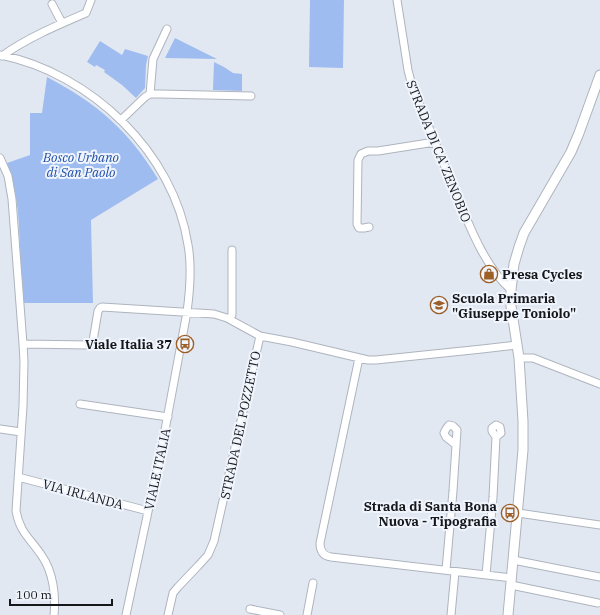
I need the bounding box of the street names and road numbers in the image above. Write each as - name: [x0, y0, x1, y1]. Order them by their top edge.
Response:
- street label: STRADA DI CA' ZENOBIO: [402, 78, 475, 225]
- street label: STRADA DEL POZZETTO: [216, 349, 265, 501]
- street label: VIALE ITALIA: [141, 426, 174, 512]
- street label: VIA IRLANDA: [41, 476, 125, 513]

